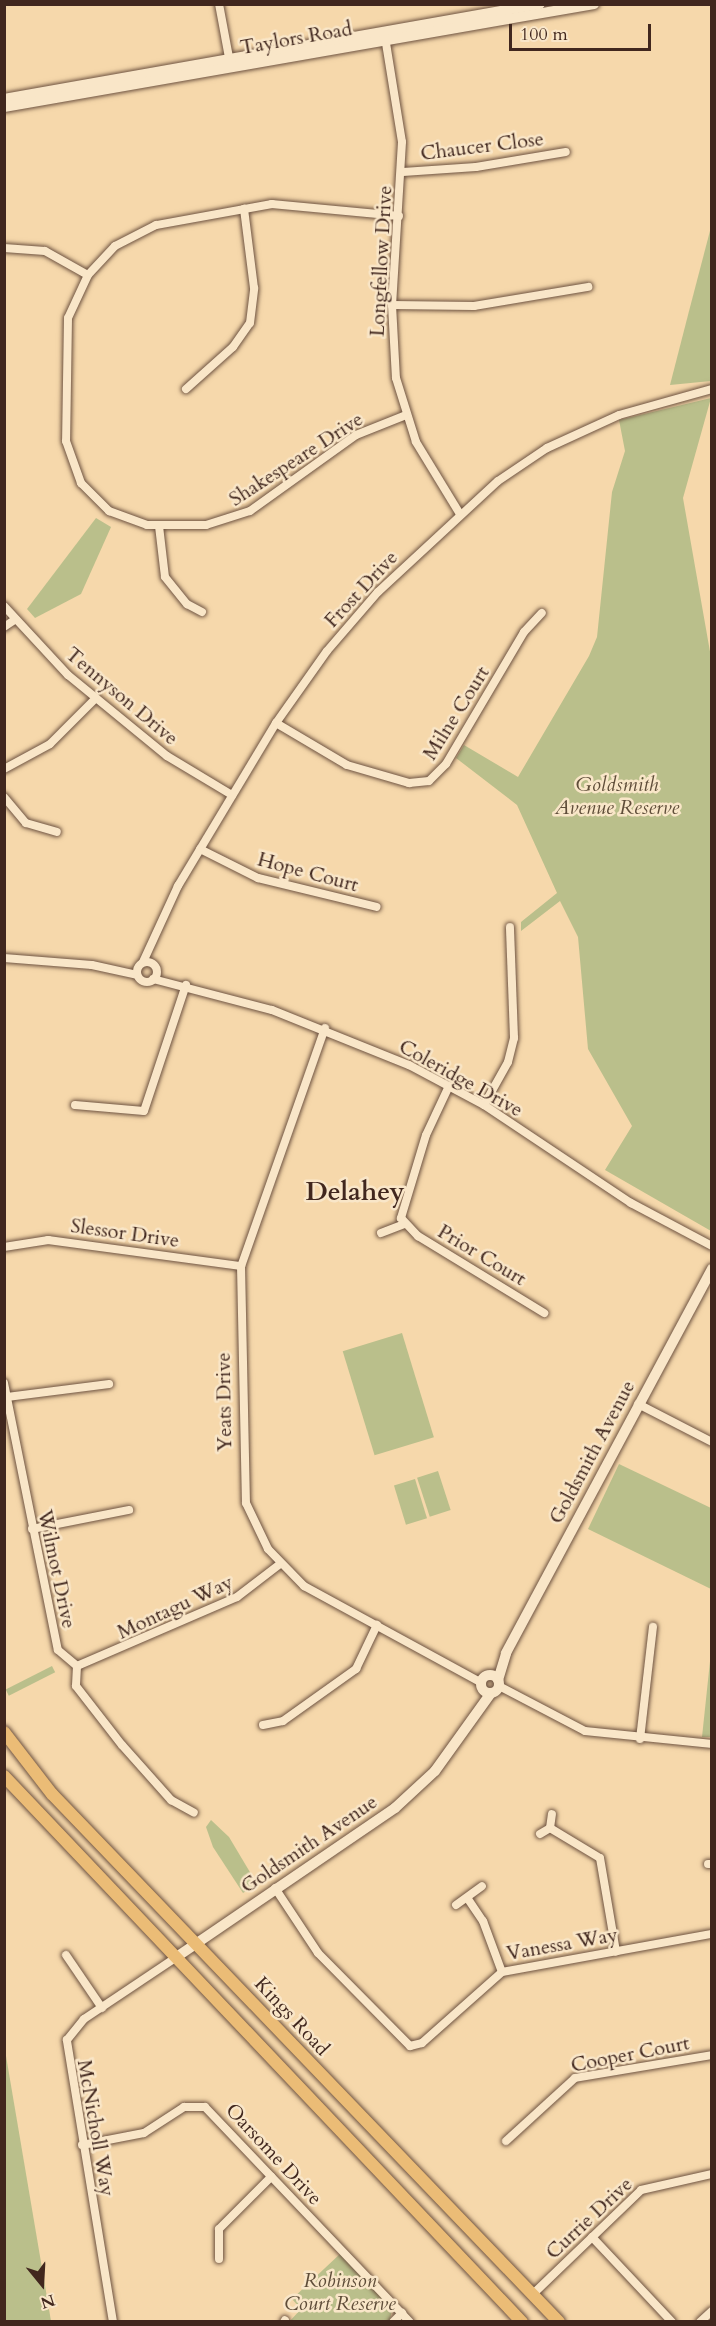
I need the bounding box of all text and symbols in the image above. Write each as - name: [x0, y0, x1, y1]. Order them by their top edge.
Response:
- scale bar: [512, 12, 654, 50]
- street label: Taylors Road: [238, 16, 354, 60]
- text: 100 m: [520, 22, 568, 47]
- street label: Chaucer Close: [419, 127, 545, 165]
- street label: Longfellow Drive: [365, 185, 397, 337]
- street label: Shakespeare Drive: [225, 407, 367, 511]
- street label: Frost Drive: [319, 546, 403, 632]
- street label: Tennyson Drive: [61, 642, 183, 750]
- street label: Milne Court: [418, 662, 494, 764]
- park label: Goldsmith Avenue Reserve: [555, 772, 679, 819]
- street label: Hope Court: [255, 847, 361, 897]
- street label: Coleridge Drive: [395, 1034, 527, 1122]
- district label: Delahey: [305, 1176, 405, 1208]
- street label: Slessor Drive: [69, 1214, 181, 1252]
- street label: Prior Court: [433, 1219, 531, 1291]
- street label: Yeats Drive: [211, 1352, 237, 1452]
- street label: Goldsmith Avenue: [544, 1376, 640, 1528]
- street label: Wilmot Drive: [33, 1508, 81, 1630]
- street label: Montagu Way: [113, 1570, 237, 1644]
- street label: Goldsmith Avenue: [236, 1790, 382, 1898]
- street label: Vanessa Way: [505, 1922, 619, 1966]
- street label: Kings Road: [249, 1972, 335, 2060]
- street label: Cooper Court: [569, 2031, 691, 2077]
- street label: McNicholl Way: [72, 2058, 120, 2198]
- street label: Oarsome Drive: [221, 2098, 327, 2210]
- street label: Currie Drive: [541, 2172, 637, 2264]
- north arrow: [12, 2254, 72, 2314]
- park label: Robinson Court Reserve: [284, 2269, 396, 2316]
- text: N: [38, 2289, 58, 2314]

